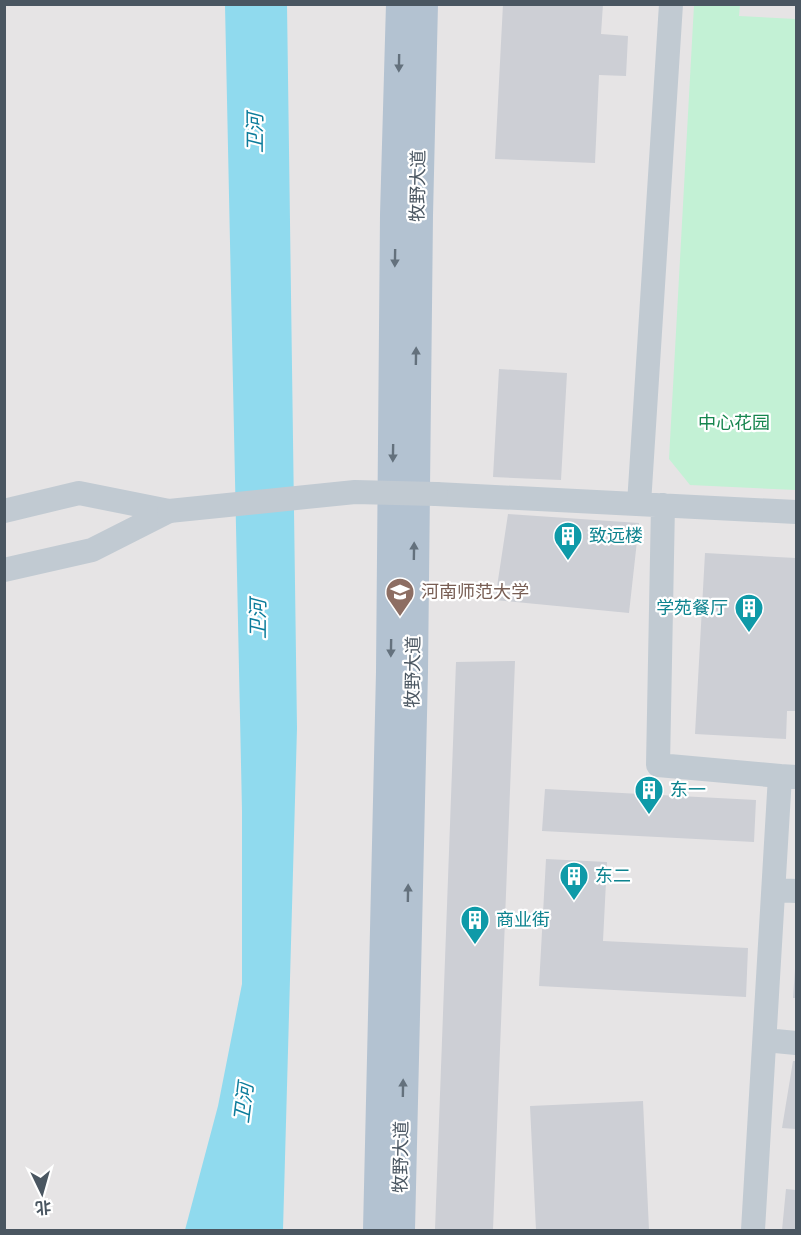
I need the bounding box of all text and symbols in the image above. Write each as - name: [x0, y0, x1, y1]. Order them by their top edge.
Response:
- one-way arrow: [394, 53, 404, 72]
- water label: 卫河: [241, 109, 270, 153]
- street label: 牧野大道: [404, 150, 432, 222]
- one-way arrow: [390, 248, 400, 267]
- one-way arrow: [411, 347, 421, 366]
- park label: 中心花园: [698, 410, 770, 436]
- one-way arrow: [388, 443, 398, 462]
- building icon: 致远楼: [552, 520, 584, 562]
- place label: 致远楼: [589, 523, 643, 549]
- one-way arrow: [409, 542, 419, 561]
- school or university icon: 河南师范大学: [384, 576, 416, 618]
- place label: 河南师范大学: [421, 579, 529, 605]
- building icon: 学苑餐厅: [733, 592, 765, 634]
- water label: 卫河: [244, 595, 273, 639]
- place label: 学苑餐厅: [656, 595, 728, 621]
- street label: 牧野大道: [399, 636, 427, 708]
- one-way arrow: [386, 638, 396, 657]
- building icon: 东一: [633, 774, 665, 816]
- place label: 东一: [670, 777, 706, 803]
- building icon: 东二: [558, 860, 590, 902]
- place label: 东二: [595, 863, 631, 889]
- one-way arrow: [403, 884, 412, 903]
- building icon: 商业街: [459, 904, 491, 946]
- place label: 商业街: [496, 907, 550, 933]
- water label: 卫河: [227, 1077, 261, 1125]
- one-way arrow: [398, 1079, 408, 1098]
- street label: 牧野大道: [387, 1121, 415, 1193]
- north arrow: [12, 1163, 72, 1223]
- text: 北: [34, 1195, 52, 1220]

